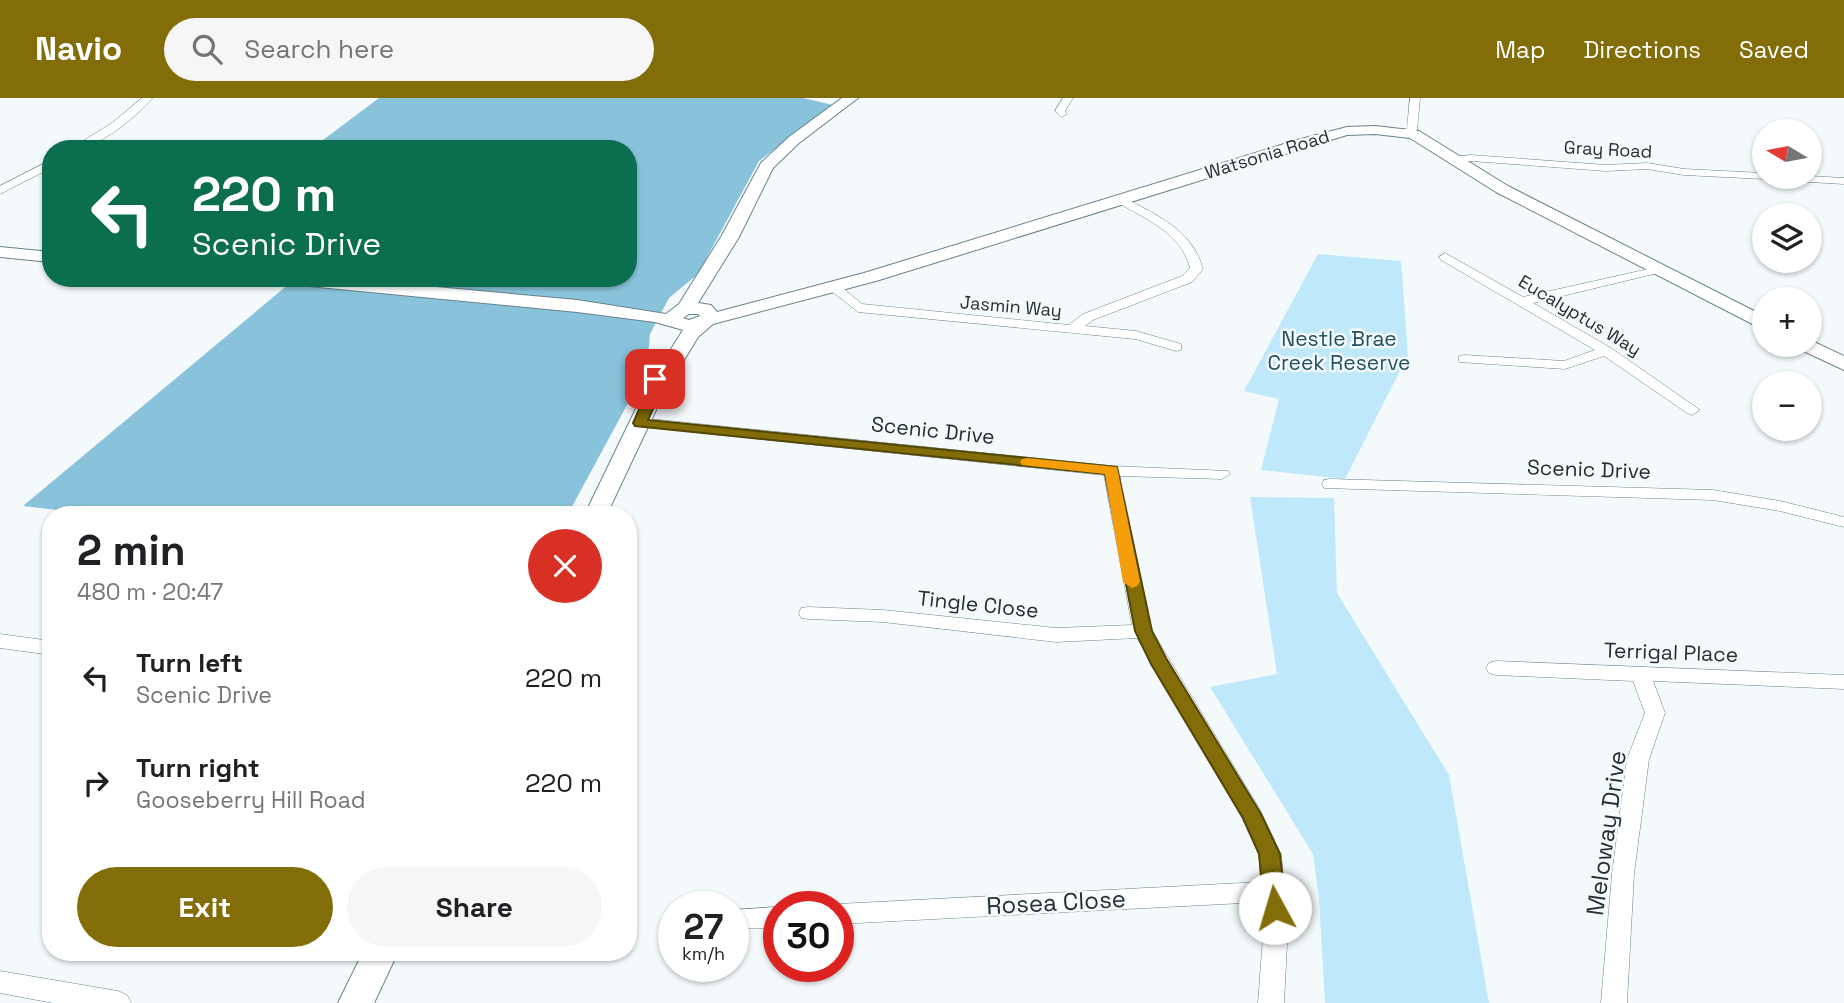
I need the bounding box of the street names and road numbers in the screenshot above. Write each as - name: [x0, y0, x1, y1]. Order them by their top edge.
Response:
- street label: Watsonia Road: [1202, 124, 1332, 184]
- street label: Gray Road: [1563, 135, 1653, 163]
- street label: Eucalyptus Way: [1515, 269, 1645, 361]
- street label: Jasmin Way: [959, 290, 1063, 322]
- street label: Scenic Drive: [870, 410, 996, 450]
- street label: Scenic Drive: [1526, 453, 1652, 485]
- street label: Tingle Close: [916, 584, 1040, 624]
- street label: Terrigal Place: [1603, 636, 1739, 668]
- street label: Meloway Drive: [1579, 748, 1633, 918]
- street label: Rosea Close: [985, 883, 1127, 921]

